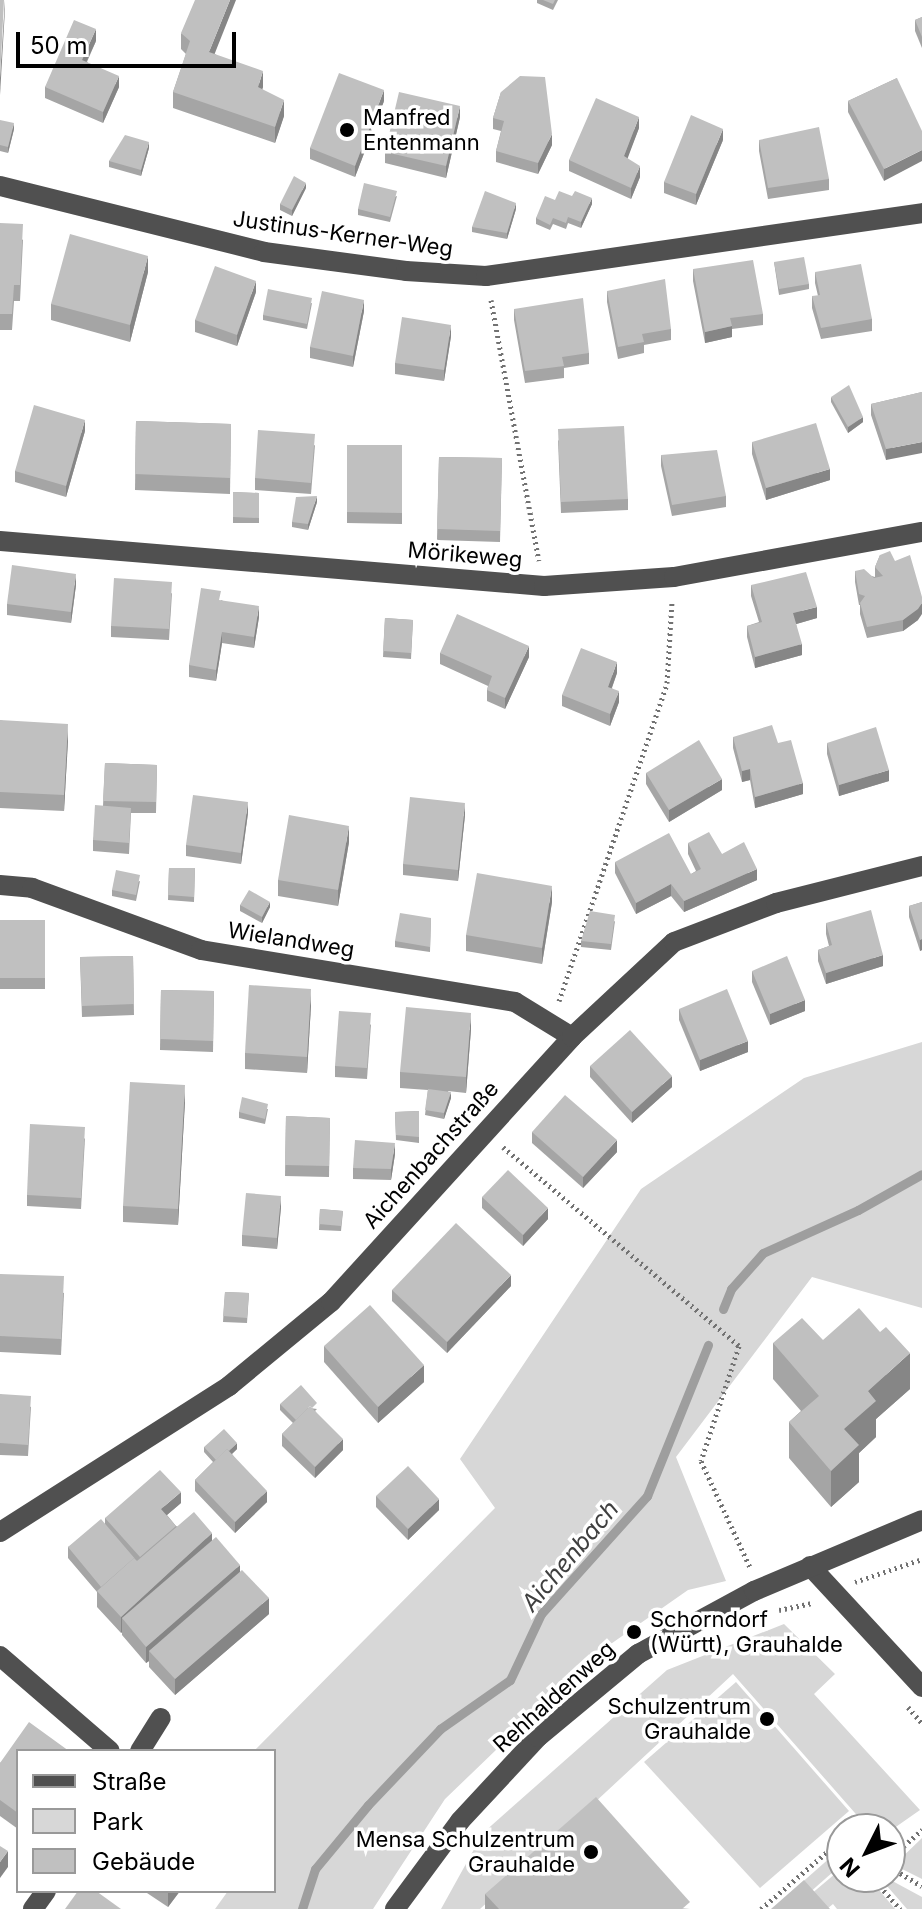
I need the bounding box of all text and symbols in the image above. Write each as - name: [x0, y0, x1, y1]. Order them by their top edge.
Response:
- scale bar: [20, 16, 240, 66]
- text: 50 m: [30, 31, 88, 60]
- place label: Manfred Entenmann: [363, 104, 480, 156]
- marker: Manfred Entenmann: [338, 121, 356, 139]
- street label: Justinus-Kerner-Weg: [231, 205, 455, 263]
- street label: Mörikeweg: [407, 537, 523, 573]
- street label: Wielandweg: [226, 917, 356, 963]
- street label: Aichenbachstraße: [358, 1076, 504, 1234]
- water label: Aichenbach: [515, 1495, 625, 1617]
- place label: Schorndorf (Württ), Grauhalde: [650, 1606, 843, 1658]
- marker: Schorndorf (Württ), Grauhalde: [625, 1623, 643, 1641]
- street label: Rehhaldenweg: [488, 1636, 620, 1758]
- place label: Schulzentrum Grauhalde: [608, 1693, 751, 1744]
- marker: Schulzentrum Grauhalde: [758, 1710, 776, 1728]
- legend: [16, 1749, 276, 1893]
- text: Straße: [92, 1767, 167, 1796]
- text: Park: [92, 1807, 143, 1836]
- north arrow: [826, 1813, 906, 1893]
- place label: Mensa Schulzentrum Grauhalde: [356, 1826, 575, 1878]
- marker: Mensa Schulzentrum Grauhalde: [582, 1843, 600, 1861]
- text: Gebäude: [92, 1847, 195, 1876]
- text: N: [834, 1853, 865, 1883]

